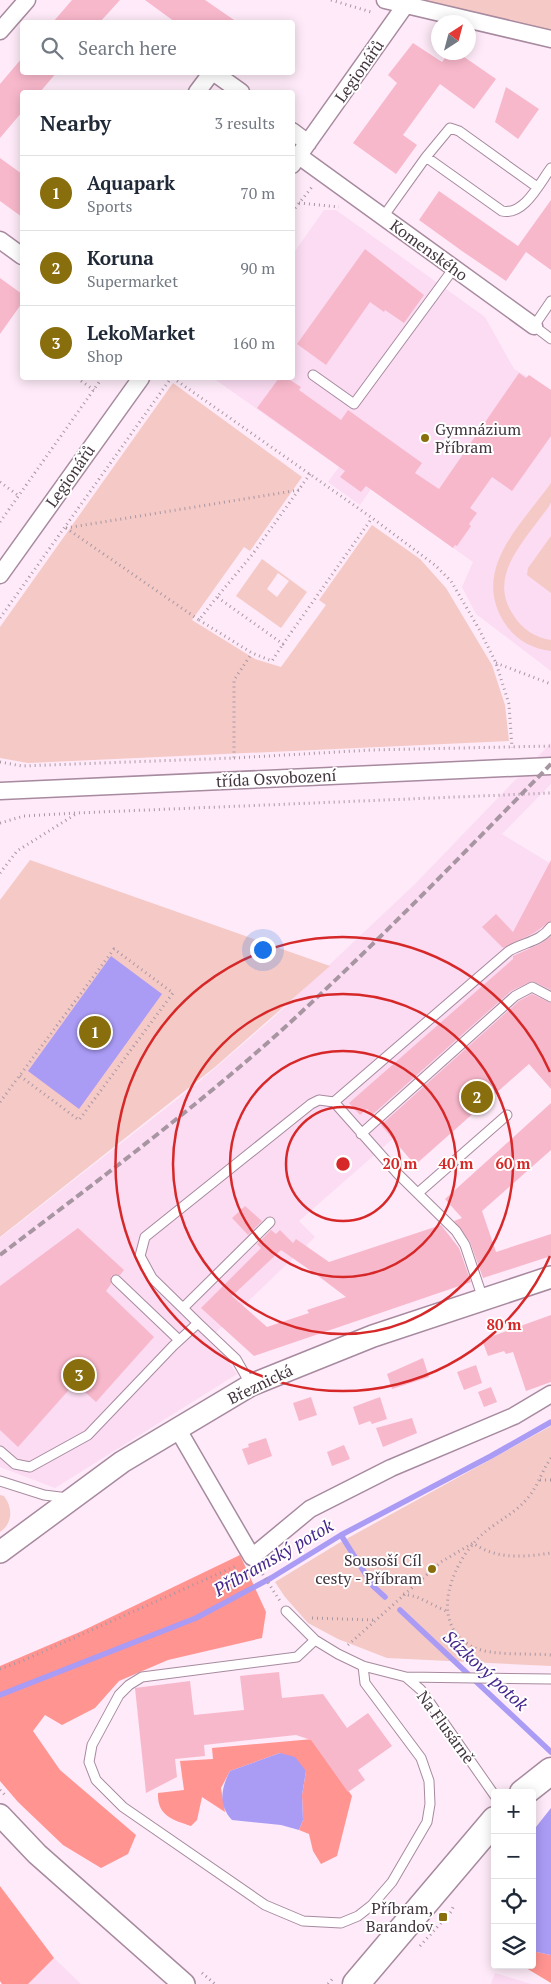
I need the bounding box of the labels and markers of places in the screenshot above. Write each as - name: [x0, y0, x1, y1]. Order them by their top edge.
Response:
- place label: Gymnázium Příbram: [435, 418, 521, 458]
- marker: Gymnázium Příbram: [419, 432, 431, 444]
- pin: 1: [79, 1013, 111, 1051]
- pin: 2: [461, 1078, 493, 1116]
- centre of rings: [334, 1155, 352, 1173]
- pin: 3: [63, 1356, 95, 1394]
- place label: Sousoší Cíl cesty - Příbram: [315, 1549, 422, 1589]
- marker: Sousoší Cíl cesty - Příbram: [426, 1563, 438, 1575]
- place label: Příbram, Barandov: [366, 1897, 434, 1937]
- marker: Příbram, Barandov: [437, 1911, 449, 1923]

